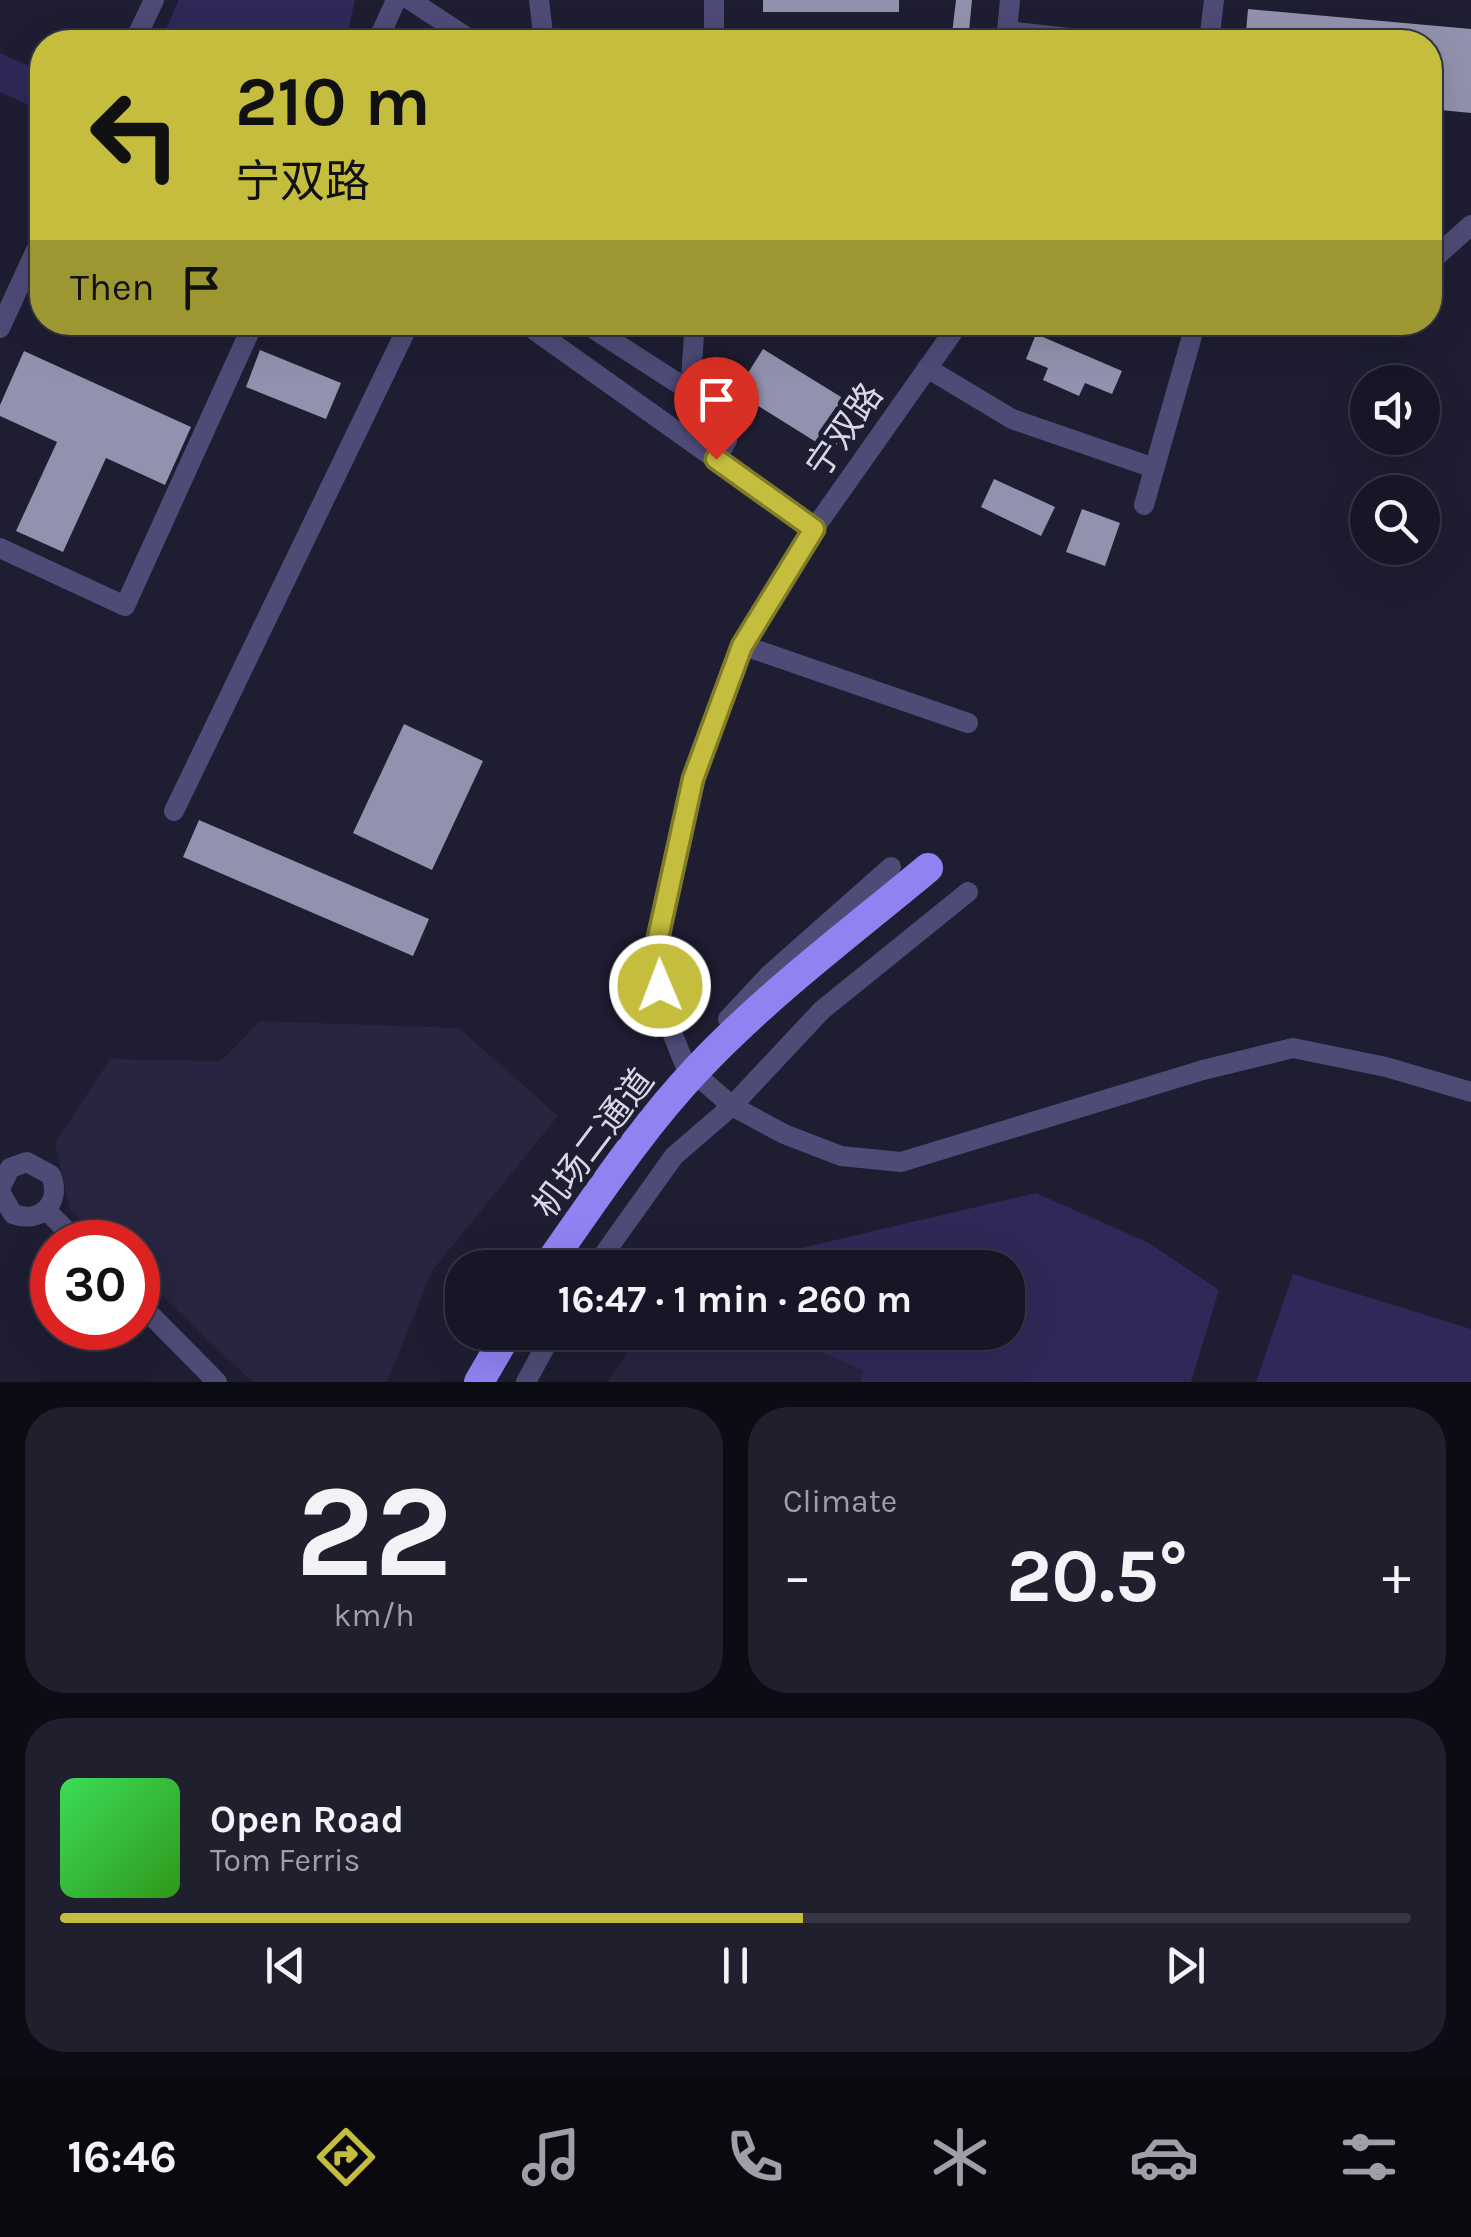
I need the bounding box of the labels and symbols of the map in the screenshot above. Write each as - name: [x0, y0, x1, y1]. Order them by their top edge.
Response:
- pin: [674, 357, 759, 460]
- street label: 宁双路: [797, 376, 891, 485]
- position arrow: [608, 934, 712, 1038]
- street label: 机场二通道: [524, 1061, 662, 1226]
- speed limit sign: 30: [30, 1220, 160, 1350]

